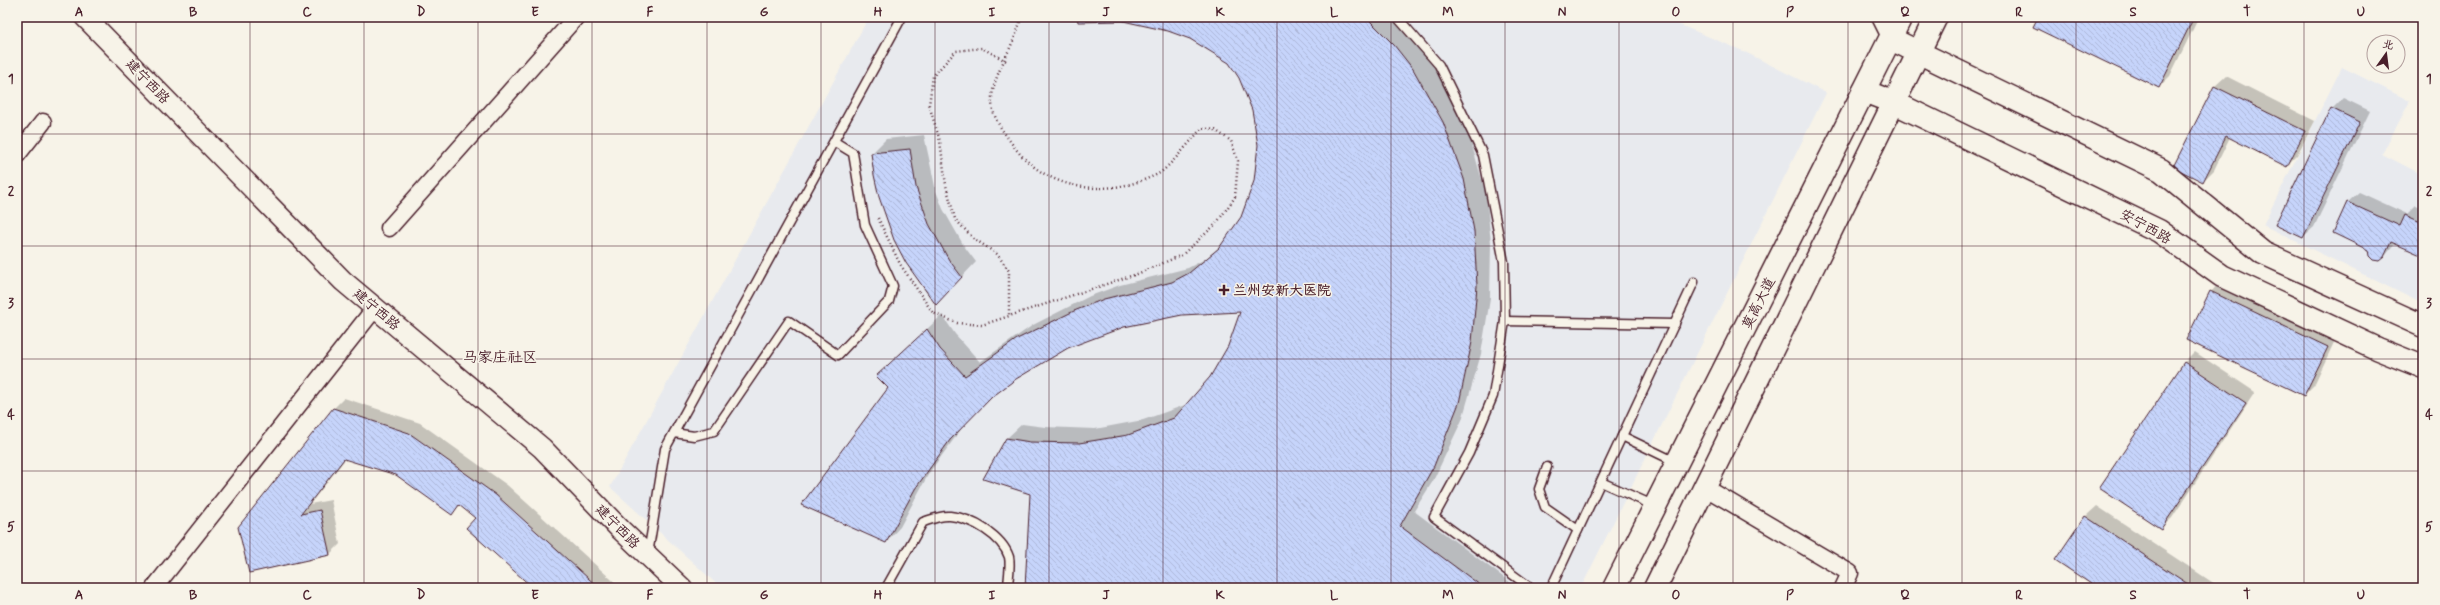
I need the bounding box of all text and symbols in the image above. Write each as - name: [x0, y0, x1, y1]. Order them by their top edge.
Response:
- text: A: [75, 4, 83, 21]
- text: B: [189, 4, 198, 21]
- text: C: [302, 4, 312, 21]
- text: D: [417, 4, 426, 21]
- text: E: [531, 4, 539, 21]
- text: F: [647, 4, 654, 21]
- text: G: [760, 4, 769, 21]
- text: H: [874, 4, 883, 21]
- text: I: [989, 4, 996, 21]
- text: J: [1102, 4, 1110, 21]
- text: K: [1215, 4, 1225, 21]
- text: L: [1330, 4, 1339, 21]
- text: M: [1442, 4, 1454, 21]
- text: N: [1558, 4, 1567, 21]
- text: O: [1672, 4, 1681, 21]
- text: P: [1786, 4, 1794, 21]
- text: Q: [1900, 4, 1910, 21]
- text: R: [2015, 4, 2023, 21]
- text: S: [2129, 4, 2137, 21]
- text: T: [2243, 4, 2251, 21]
- text: U: [2357, 4, 2365, 21]
- north arrow: [2366, 34, 2406, 74]
- text: 北: [2381, 37, 2395, 53]
- street label: 建宁西路: [121, 55, 173, 108]
- text: 1: [8, 71, 14, 88]
- text: 1: [2426, 71, 2432, 88]
- text: 2: [8, 183, 15, 200]
- text: 2: [2426, 183, 2433, 200]
- street label: 安宁西路: [2117, 205, 2174, 248]
- street label: 莫高大道: [1738, 274, 1780, 332]
- place label: 兰州安新大医院: [1233, 282, 1331, 300]
- marker: 兰州安新大医院: [1218, 284, 1230, 296]
- street label: 建宁西路: [349, 285, 404, 335]
- text: 3: [8, 295, 14, 312]
- text: 3: [2426, 295, 2432, 312]
- district label: 马家庄社区: [462, 348, 538, 368]
- text: 4: [7, 407, 15, 424]
- text: 4: [2425, 407, 2433, 424]
- street label: 建宁西路: [591, 501, 643, 553]
- text: 5: [7, 519, 15, 536]
- text: 5: [2425, 519, 2433, 536]
- text: A: [75, 587, 83, 604]
- text: B: [189, 587, 198, 604]
- text: C: [302, 587, 312, 604]
- text: D: [417, 587, 426, 604]
- text: E: [531, 587, 539, 604]
- text: F: [647, 587, 654, 604]
- text: G: [760, 587, 769, 604]
- text: H: [874, 587, 883, 604]
- text: I: [989, 587, 996, 604]
- text: J: [1102, 587, 1110, 604]
- text: K: [1215, 587, 1225, 604]
- text: L: [1330, 587, 1339, 604]
- text: M: [1442, 587, 1454, 604]
- text: N: [1558, 587, 1567, 604]
- text: O: [1672, 587, 1681, 604]
- text: P: [1786, 587, 1794, 604]
- text: Q: [1900, 587, 1910, 604]
- text: R: [2015, 587, 2023, 604]
- text: S: [2129, 587, 2137, 604]
- text: T: [2243, 587, 2251, 604]
- text: U: [2357, 587, 2365, 604]

